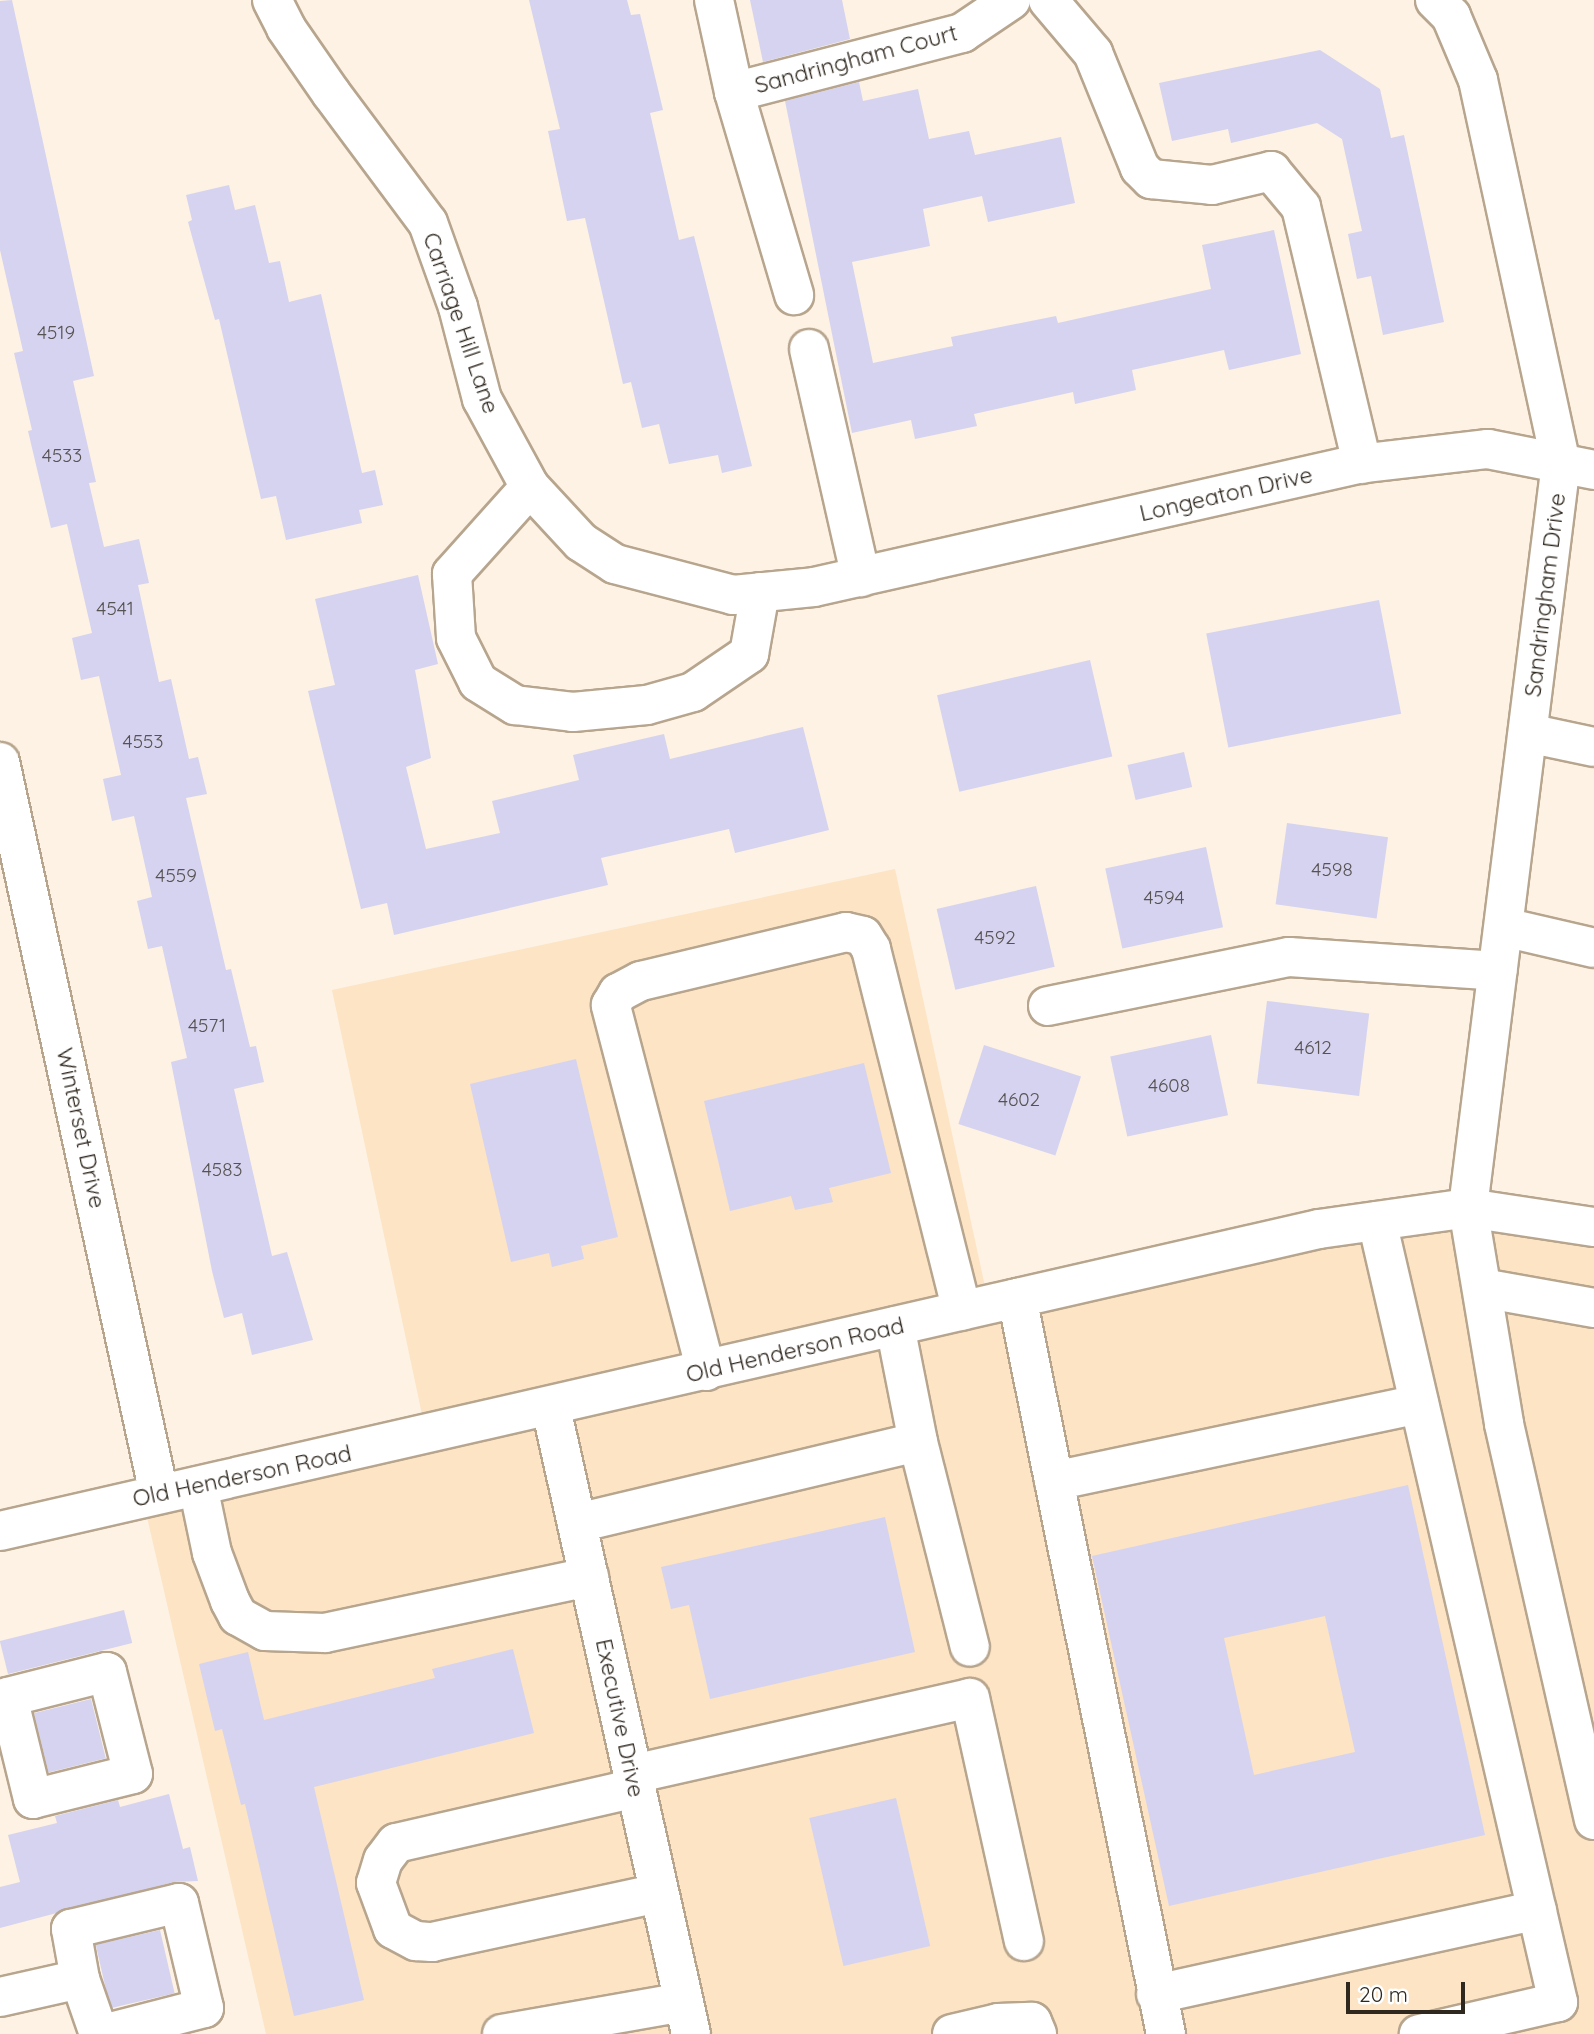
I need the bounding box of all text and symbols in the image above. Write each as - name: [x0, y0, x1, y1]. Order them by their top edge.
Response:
- street label: Sandringham Court: [752, 19, 960, 99]
- street label: Carriage Hill Lane: [417, 229, 505, 417]
- house number: 4519: [37, 322, 75, 344]
- house number: 4533: [42, 445, 82, 467]
- street label: Longeaton Drive: [1137, 461, 1315, 527]
- street label: Sandringham Drive: [1519, 492, 1571, 698]
- house number: 4541: [96, 598, 134, 620]
- house number: 4553: [123, 731, 163, 753]
- house number: 4598: [1311, 859, 1353, 881]
- house number: 4559: [155, 865, 197, 887]
- house number: 4594: [1143, 887, 1185, 909]
- house number: 4592: [974, 927, 1016, 949]
- house number: 4571: [188, 1015, 226, 1037]
- house number: 4612: [1294, 1037, 1332, 1059]
- street label: Winterset Drive: [51, 1045, 111, 1211]
- house number: 4608: [1148, 1075, 1190, 1097]
- house number: 4602: [998, 1089, 1040, 1111]
- house number: 4583: [202, 1159, 242, 1181]
- street label: Old Henderson Road: [683, 1311, 907, 1389]
- street label: Old Henderson Road: [130, 1439, 354, 1513]
- street label: Executive Drive: [590, 1636, 650, 1800]
- scale bar: [1349, 1968, 1468, 2012]
- text: 20 m: [1359, 1981, 1408, 2007]

